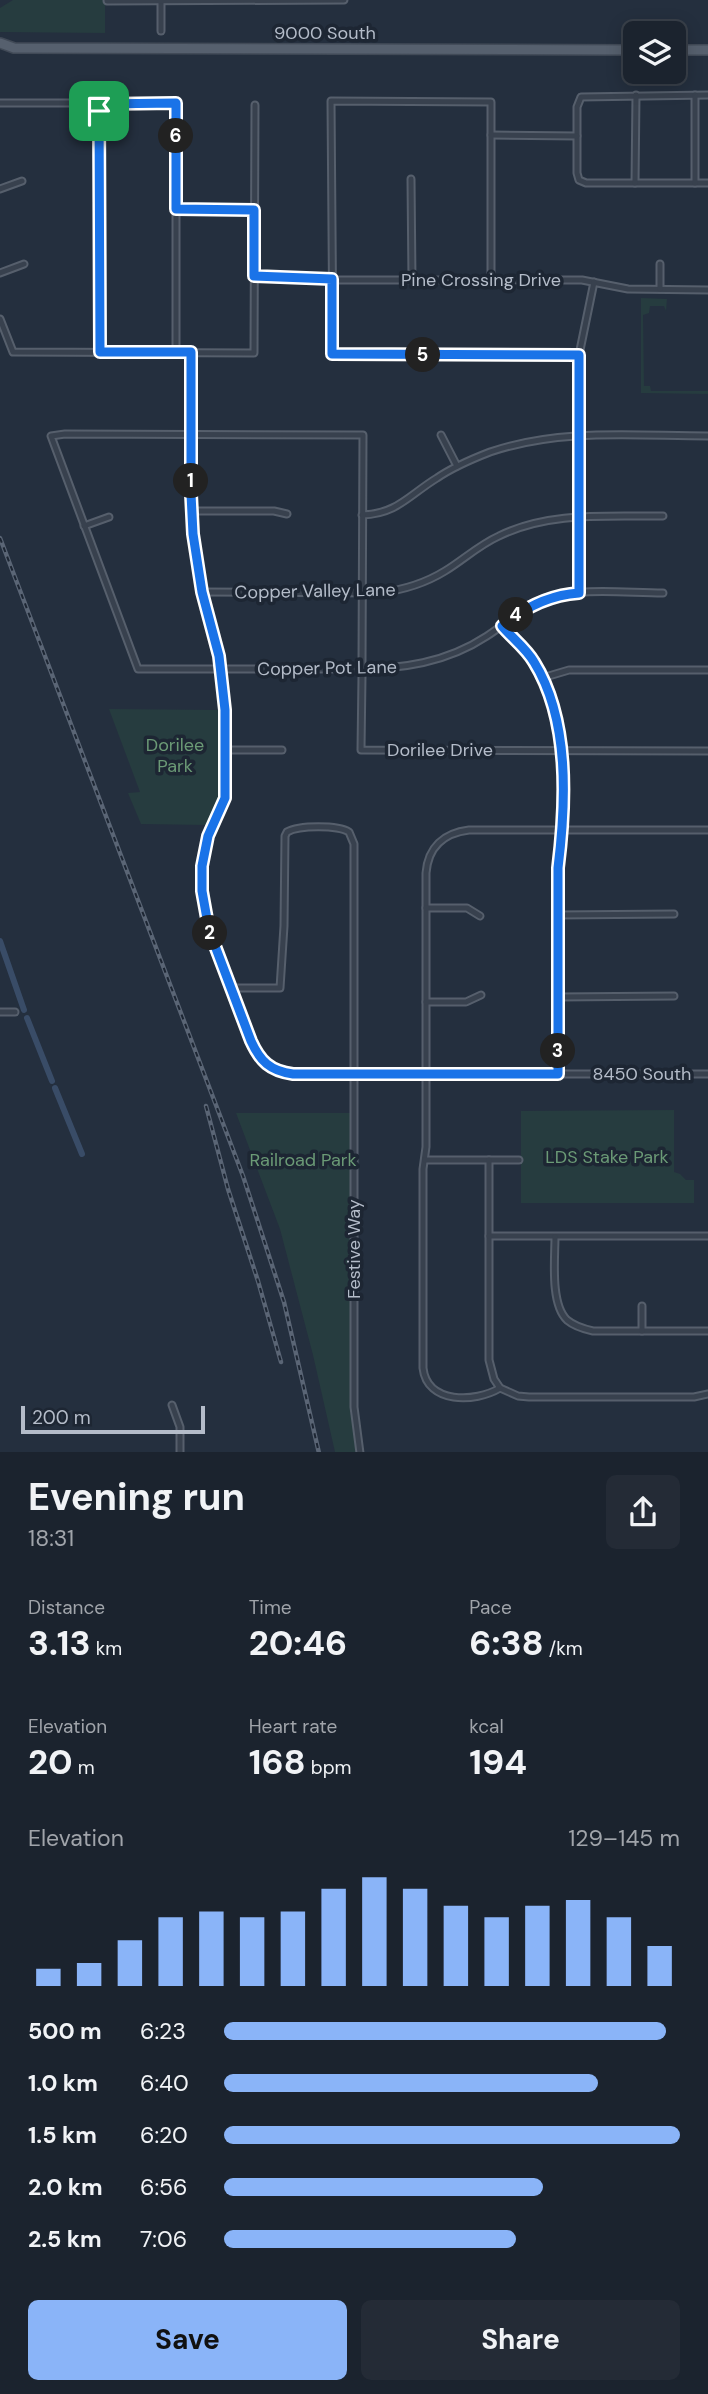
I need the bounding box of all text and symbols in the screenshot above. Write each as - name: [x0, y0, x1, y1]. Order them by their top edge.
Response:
- street label: 9000 South: [274, 21, 376, 45]
- map controls: [623, 21, 686, 84]
- button: layers: [623, 21, 686, 84]
- pin: [69, 81, 129, 141]
- icon: arrive: [80, 92, 118, 130]
- pin: 6: [158, 118, 194, 154]
- text: 6: [169, 123, 182, 148]
- street label: Pine Crossing Drive: [401, 268, 561, 292]
- pin: 5: [406, 338, 440, 372]
- text: 5: [417, 342, 428, 367]
- pin: 1: [174, 463, 208, 498]
- text: 1: [187, 468, 194, 493]
- street label: Copper Valley Lane: [234, 578, 396, 604]
- pin: 4: [498, 598, 534, 632]
- text: 4: [509, 602, 522, 627]
- street label: Copper Pot Lane: [257, 655, 397, 681]
- park label: Dorilee Park: [146, 733, 204, 778]
- street label: Dorilee Drive: [387, 738, 493, 762]
- pin: 2: [192, 916, 228, 950]
- text: 2: [204, 920, 215, 945]
- pin: 3: [540, 1034, 576, 1068]
- text: 3: [552, 1038, 563, 1063]
- street label: 8450 South: [593, 1062, 691, 1086]
- park label: LDS Stake Park: [545, 1145, 669, 1169]
- park label: Railroad Park: [250, 1148, 356, 1172]
- street label: Festive Way: [342, 1199, 366, 1299]
- scale bar: [21, 1404, 205, 1435]
- text: 200 m: [32, 1405, 91, 1430]
- text: Evening run: [28, 1472, 245, 1522]
- button: share: [606, 1475, 680, 1549]
- text: 18:31: [28, 1523, 74, 1553]
- text: Distance: [28, 1595, 105, 1620]
- text: Time: [249, 1595, 292, 1620]
- text: Pace: [469, 1595, 512, 1620]
- text: 3.13: [28, 1620, 91, 1666]
- text: 20:46: [249, 1620, 347, 1666]
- text: 6:38: [469, 1620, 544, 1666]
- text: km: [91, 1636, 122, 1661]
- text: /km: [544, 1636, 583, 1661]
- text: Elevation: [28, 1714, 107, 1739]
- text: Heart rate: [249, 1714, 337, 1739]
- text: kcal: [469, 1714, 504, 1739]
- text: 20: [28, 1739, 73, 1785]
- text: 168: [249, 1739, 306, 1785]
- text: 194: [469, 1739, 527, 1785]
- text: m: [73, 1755, 95, 1780]
- text: bpm: [306, 1755, 352, 1780]
- text: Elevation: [28, 1823, 124, 1853]
- text: 129–145 m: [568, 1823, 680, 1853]
- text: 500 m: [28, 2016, 102, 2046]
- text: 6:23: [140, 2016, 186, 2046]
- text: 1.0 km: [28, 2068, 98, 2098]
- text: 6:40: [140, 2068, 189, 2098]
- text: 1.5 km: [28, 2120, 97, 2150]
- text: 6:20: [140, 2120, 188, 2150]
- text: 2.0 km: [28, 2172, 103, 2202]
- text: 6:56: [140, 2172, 188, 2202]
- text: 2.5 km: [28, 2224, 102, 2254]
- text: 7:06: [140, 2224, 187, 2254]
- button: Save: [28, 2300, 347, 2380]
- button: Share: [361, 2300, 680, 2380]

